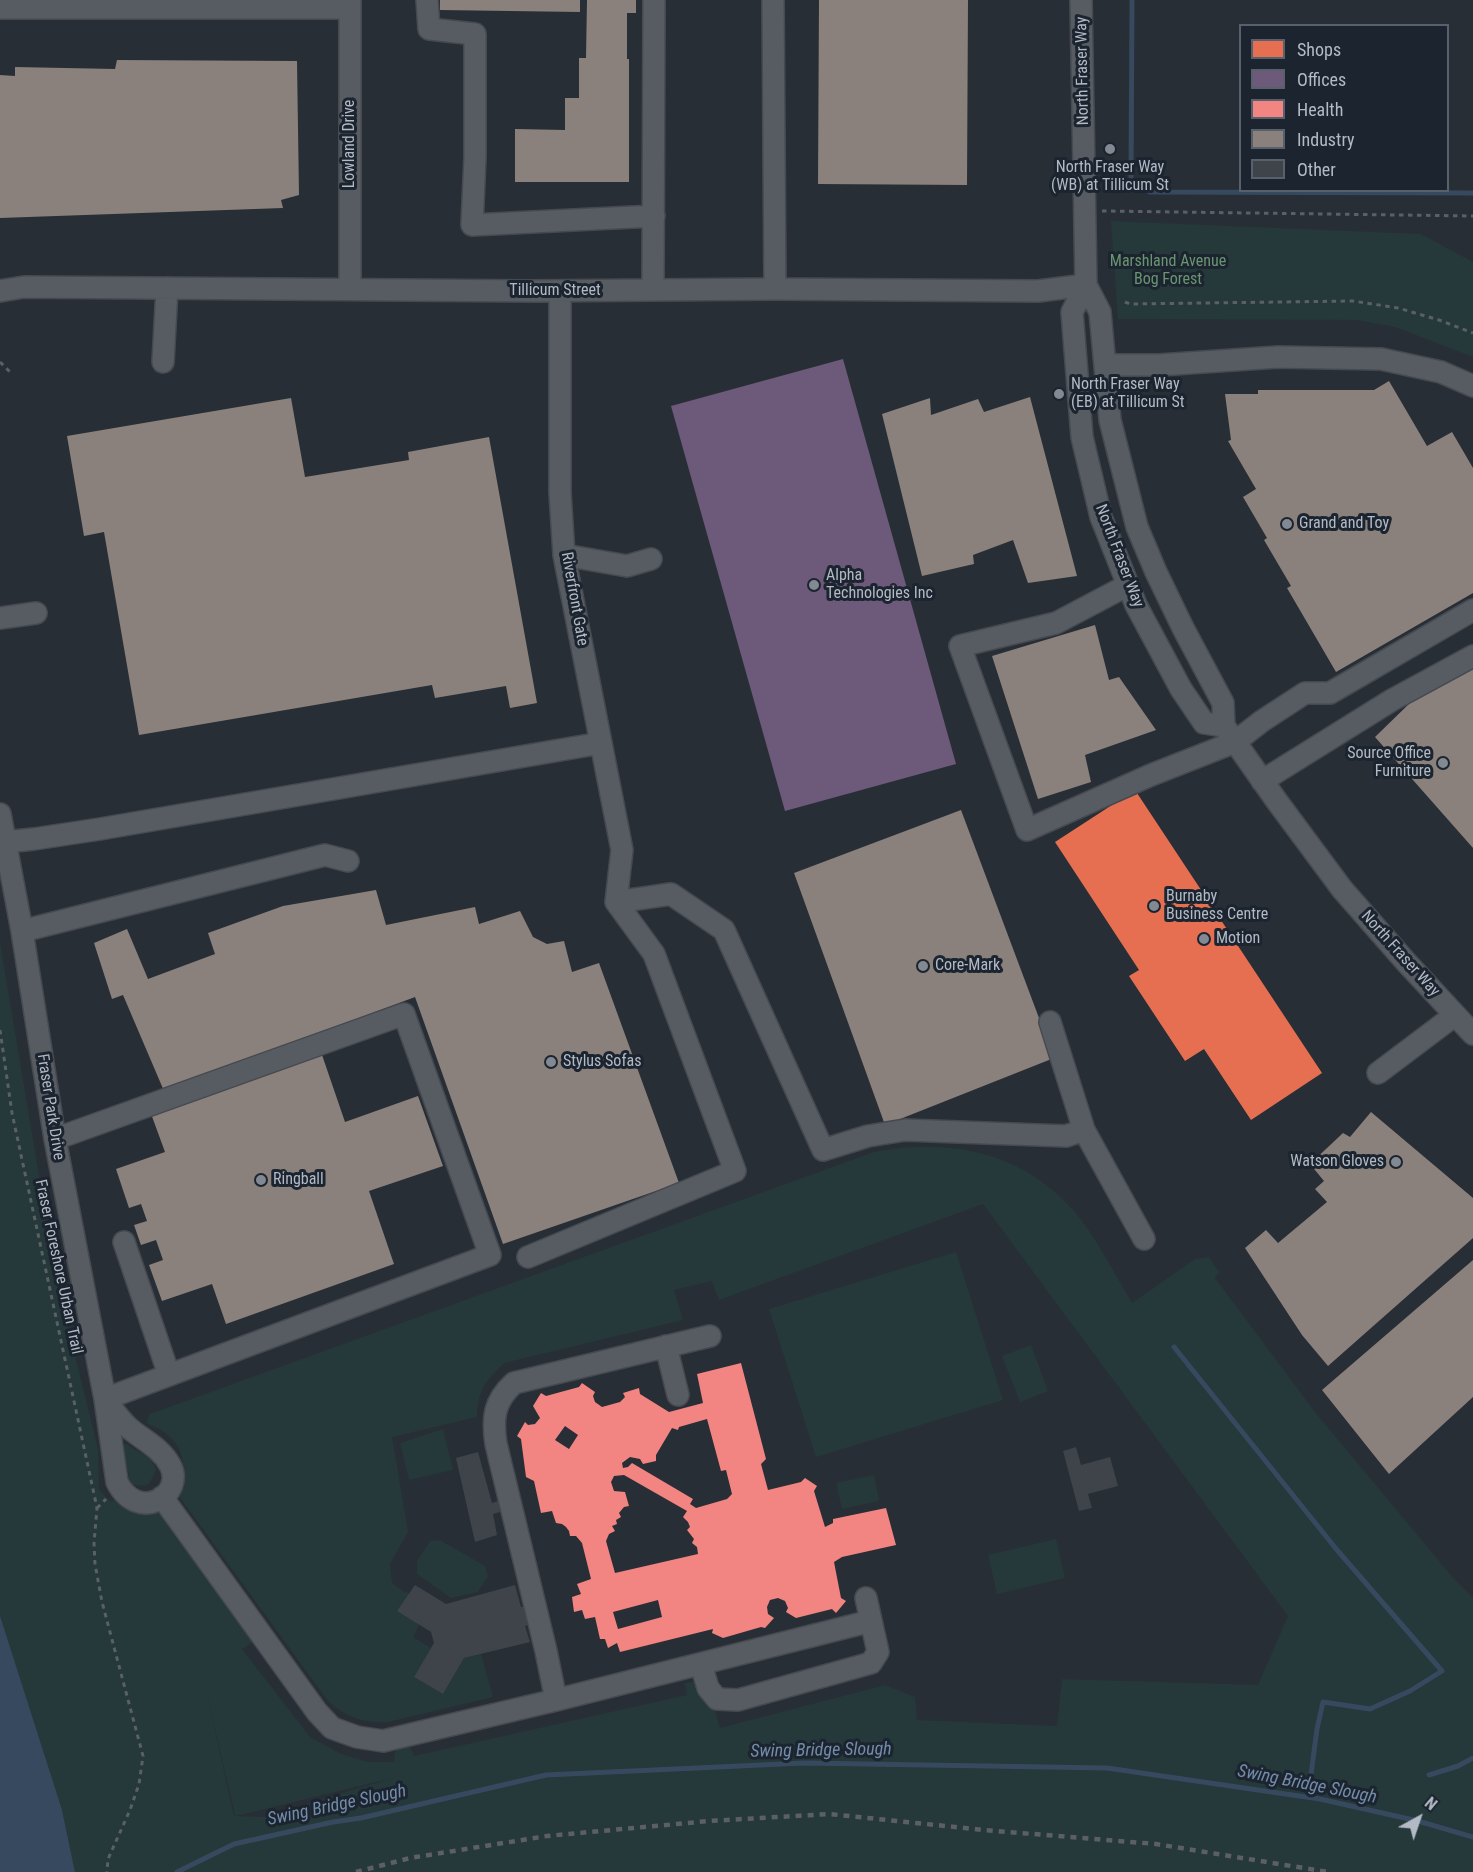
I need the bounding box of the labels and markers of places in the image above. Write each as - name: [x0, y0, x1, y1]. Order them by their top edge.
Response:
- marker: North Fraser Way (WB) at Tillicum St: [1103, 142, 1117, 156]
- place label: North Fraser Way (WB) at Tillicum St: [1051, 158, 1169, 196]
- place label: North Fraser Way (EB) at Tillicum St: [1071, 375, 1184, 413]
- marker: North Fraser Way (EB) at Tillicum St: [1052, 387, 1066, 401]
- place label: Grand and Toy: [1299, 514, 1389, 534]
- marker: Grand and Toy: [1280, 517, 1294, 531]
- place label: Alpha Technologies Inc: [826, 566, 933, 604]
- marker: Alpha Technologies Inc: [807, 578, 821, 592]
- place label: Source Office Furniture: [1347, 744, 1431, 782]
- marker: Source Office Furniture: [1436, 756, 1450, 770]
- place label: Burnaby Business Centre: [1166, 887, 1268, 925]
- marker: Burnaby Business Centre: [1147, 899, 1161, 913]
- place label: Motion: [1216, 929, 1260, 949]
- marker: Motion: [1197, 932, 1211, 946]
- place label: Core-Mark: [935, 956, 1000, 976]
- marker: Core-Mark: [916, 959, 930, 973]
- place label: Stylus Sofas: [563, 1052, 641, 1072]
- marker: Stylus Sofas: [544, 1055, 558, 1069]
- place label: Watson Gloves: [1290, 1152, 1384, 1172]
- marker: Watson Gloves: [1389, 1155, 1403, 1169]
- place label: Ringball: [273, 1170, 324, 1190]
- marker: Ringball: [254, 1173, 268, 1187]

